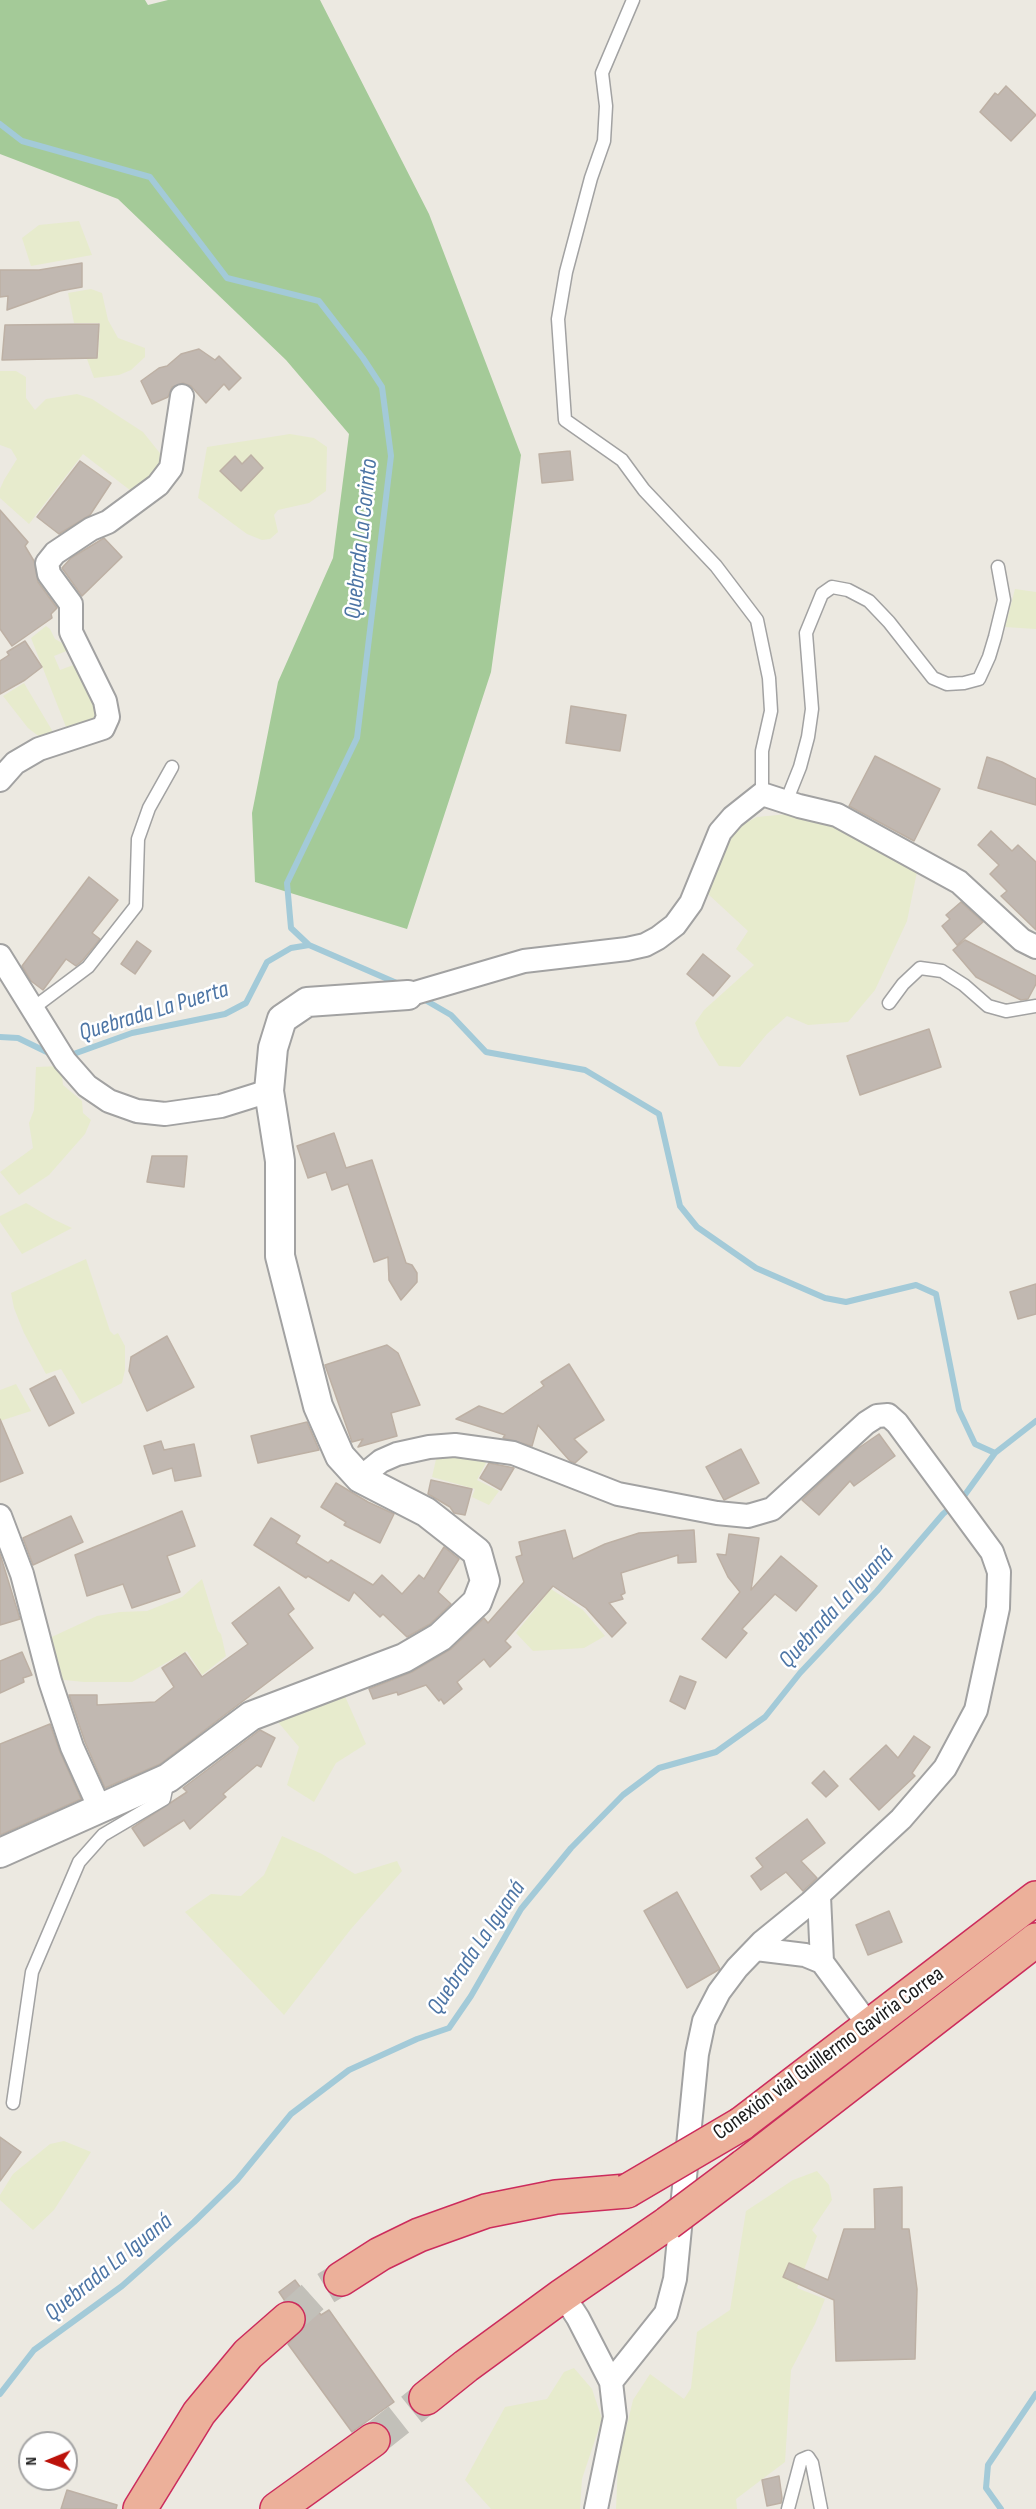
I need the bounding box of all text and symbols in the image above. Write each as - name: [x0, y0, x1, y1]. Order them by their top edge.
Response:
- water label: Quebrada La Corinto: [339, 458, 385, 620]
- water label: Quebrada La Puerta: [76, 976, 232, 1048]
- water label: Quebrada La Iguaná: [773, 1541, 901, 1675]
- water label: Quebrada La Iguaná: [422, 1875, 532, 2021]
- street label: Conexión vial Guillermo Gaviria Correa: [709, 1961, 949, 2147]
- water label: Quebrada La Iguaná: [39, 2208, 179, 2328]
- north arrow: [18, 2431, 78, 2491]
- text: N: [22, 2457, 41, 2466]

